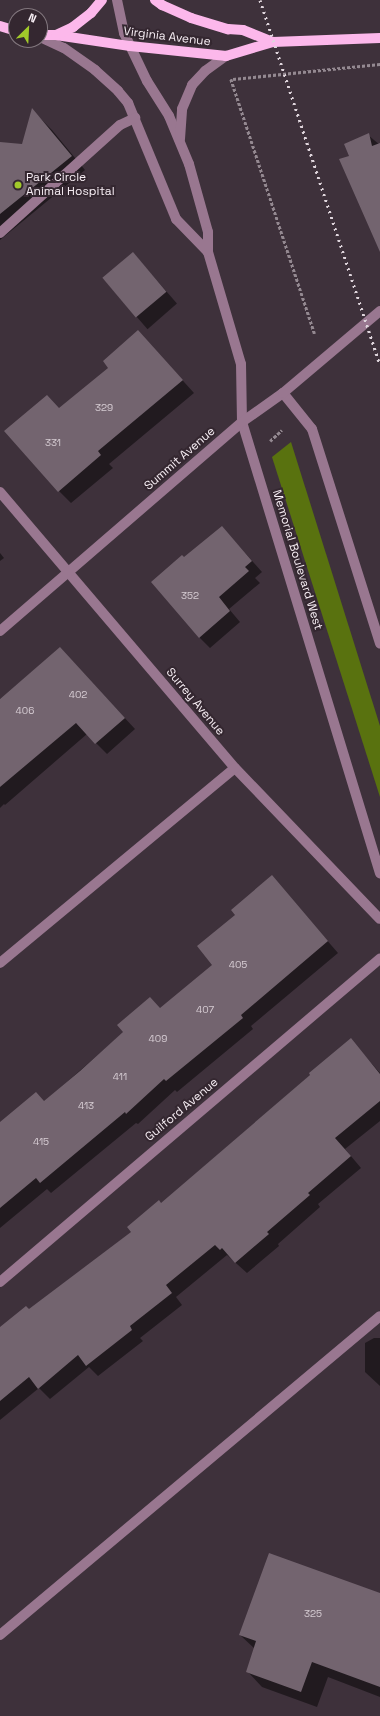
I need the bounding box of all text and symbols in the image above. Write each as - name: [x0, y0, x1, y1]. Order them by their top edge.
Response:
- north arrow: [8, 8, 48, 48]
- text: N: [26, 10, 39, 26]
- street label: Virginia Avenue: [122, 24, 212, 50]
- place label: Park Circle Animal Hospital: [26, 171, 115, 199]
- marker: Park Circle Animal Hospital: [13, 180, 23, 190]
- house number: 329: [95, 402, 113, 414]
- street label: Summit Avenue: [142, 424, 218, 494]
- house number: 331: [45, 437, 61, 449]
- street label: Memorial Boulevard West: [269, 488, 325, 632]
- house number: 352: [181, 590, 199, 602]
- street label: Surrey Avenue: [163, 665, 227, 739]
- house number: 402: [69, 689, 87, 701]
- house number: 406: [16, 705, 34, 717]
- house number: 405: [229, 959, 247, 971]
- house number: 407: [196, 1004, 214, 1016]
- house number: 409: [149, 1033, 167, 1045]
- house number: 411: [113, 1071, 127, 1083]
- street label: Guilford Avenue: [142, 1075, 222, 1145]
- house number: 413: [78, 1100, 94, 1112]
- house number: 415: [33, 1136, 49, 1148]
- house number: 325: [304, 1608, 322, 1620]

